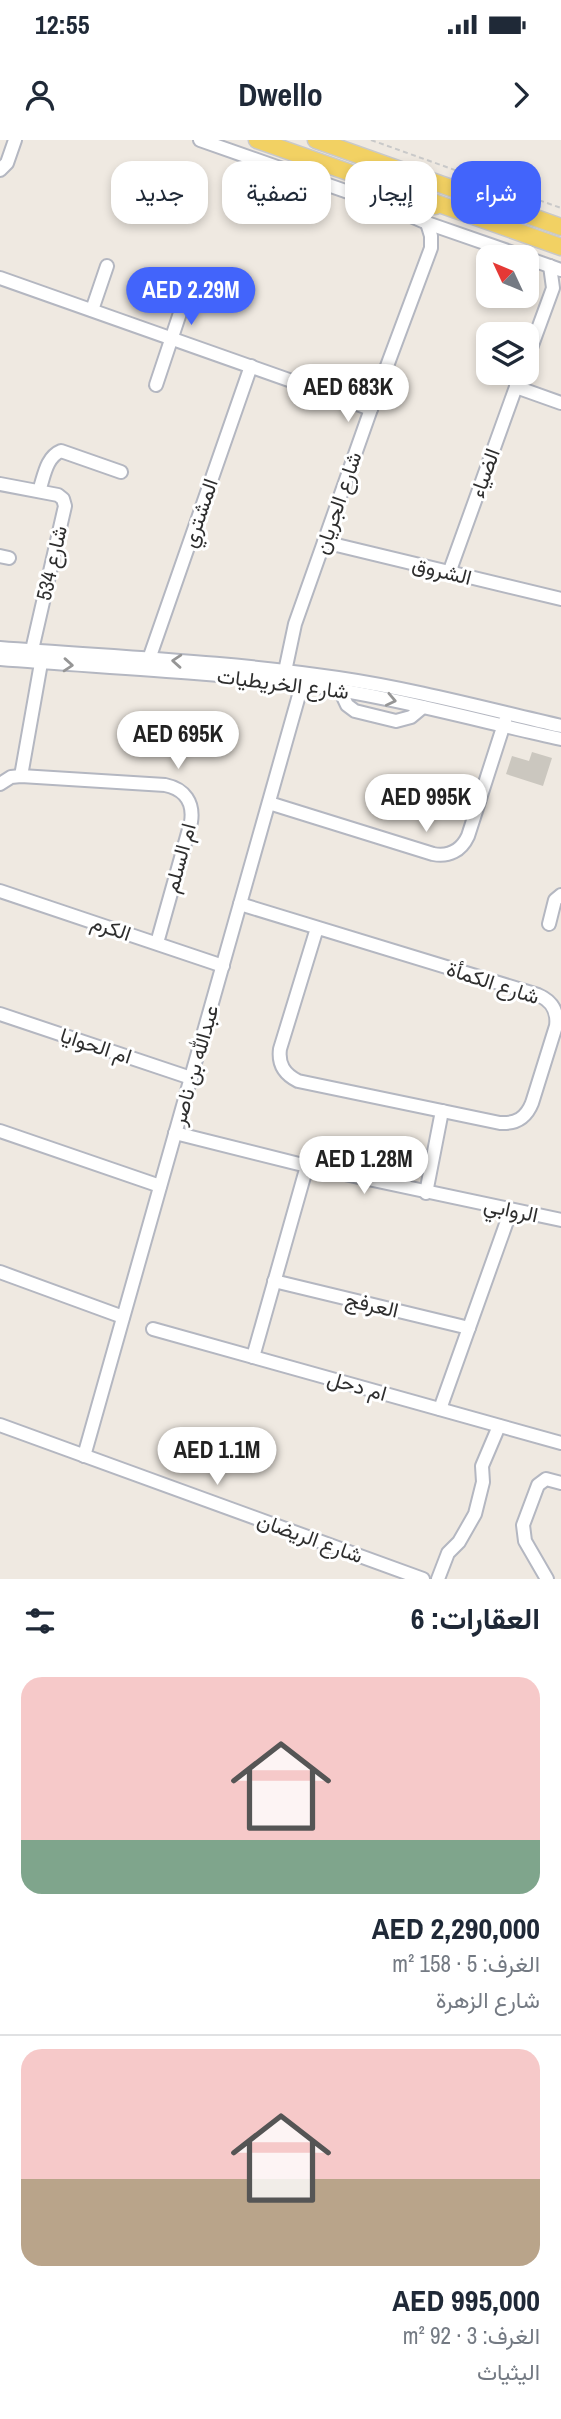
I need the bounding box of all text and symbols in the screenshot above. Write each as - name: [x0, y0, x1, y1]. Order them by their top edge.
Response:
- text: 12:55: [35, 7, 90, 42]
- text: Dwello: [238, 73, 323, 116]
- icon: person: [21, 76, 59, 114]
- icon: forward: [502, 76, 540, 114]
- chip: جديد: [111, 161, 208, 224]
- chip: تصفية: [222, 161, 331, 224]
- chip: إيجار: [345, 161, 437, 224]
- chip: شراء: [451, 161, 541, 224]
- north arrow: [476, 245, 539, 308]
- map controls: [476, 245, 539, 385]
- pin: AED 2.29M: [111, 268, 271, 327]
- text: AED 2.29M: [142, 274, 240, 305]
- button: layers: [476, 322, 539, 385]
- pin: AED 683K: [276, 364, 420, 424]
- text: AED 683K: [303, 371, 393, 402]
- street label: الضياء: [462, 444, 507, 502]
- street label: شارع الجريان: [306, 448, 369, 558]
- street label: المشتري: [174, 474, 228, 552]
- street label: شارع 534: [29, 523, 74, 603]
- street label: الشروق: [409, 549, 475, 592]
- one-way arrow: [171, 654, 182, 669]
- one-way arrow: [63, 657, 74, 672]
- street label: شارع الخريطيات: [216, 661, 351, 706]
- one-way arrow: [385, 691, 397, 706]
- pin: AED 695K: [106, 712, 250, 771]
- text: AED 695K: [133, 718, 223, 749]
- pin: AED 995K: [354, 774, 498, 834]
- text: AED 995K: [381, 781, 471, 812]
- street label: ام السلم: [156, 820, 203, 896]
- street label: الكرم: [87, 907, 135, 948]
- street label: شارع الكمأة: [443, 954, 543, 1011]
- street label: عبدالله بن ناصر: [163, 1001, 226, 1129]
- street label: ام الحوايا: [57, 1020, 136, 1071]
- pin: AED 1.28M: [284, 1136, 444, 1196]
- text: AED 1.28M: [315, 1143, 413, 1174]
- street label: الروابي: [481, 1190, 541, 1232]
- street label: العرفج: [343, 1284, 402, 1325]
- street label: ام دحل: [324, 1363, 390, 1408]
- pin: AED 1.1M: [145, 1428, 289, 1487]
- text: AED 1.1M: [174, 1434, 261, 1465]
- street label: شارع الريضان: [253, 1505, 367, 1570]
- text: العقارات: 6: [411, 1598, 540, 1638]
- icon: filters: [21, 1602, 59, 1640]
- icon: home: [218, 1723, 344, 1849]
- text: AED 2,290,000: [372, 1908, 540, 1948]
- text: الغرف: 5 · 158 m²: [392, 1948, 540, 1979]
- text: شارع الزهرة: [436, 1984, 540, 2015]
- icon: home: [218, 2095, 344, 2221]
- text: AED 995,000: [392, 2280, 540, 2320]
- text: الغرف: 3 · 92 m²: [403, 2320, 540, 2351]
- text: اليثياث: [477, 2356, 540, 2387]

